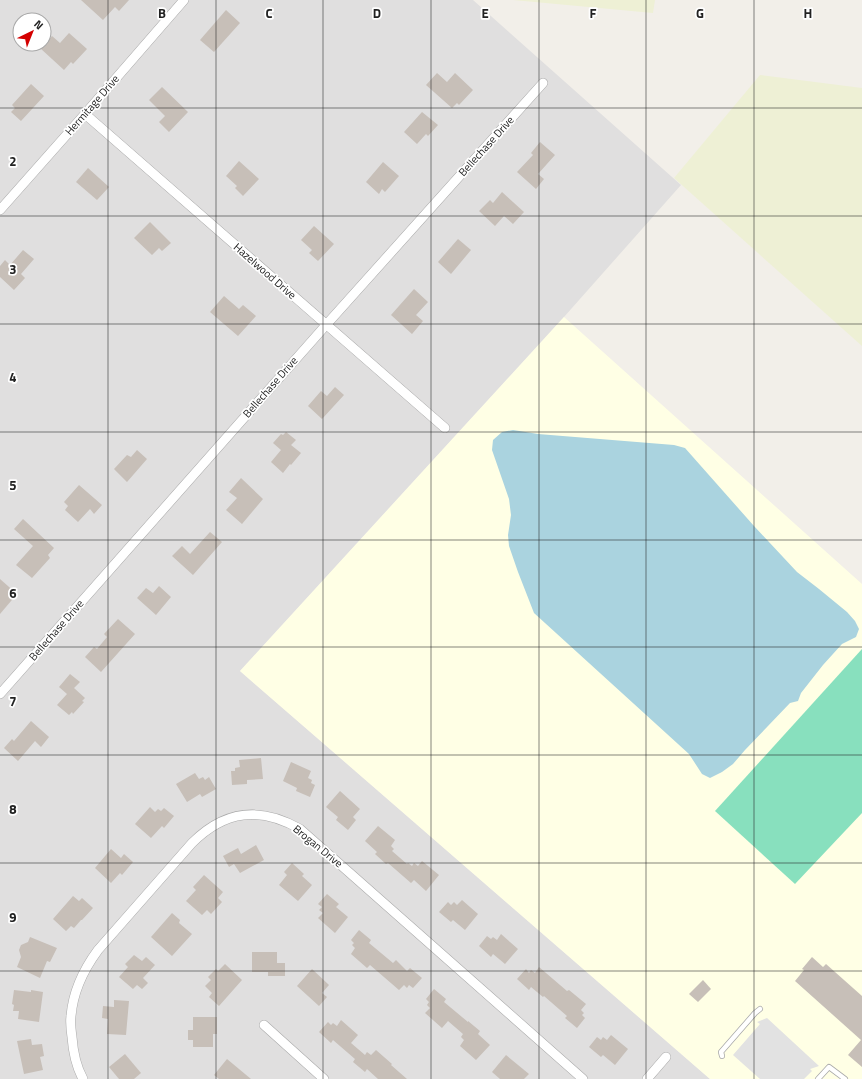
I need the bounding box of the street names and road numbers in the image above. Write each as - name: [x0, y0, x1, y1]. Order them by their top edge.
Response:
- street label: Hermitage Drive: [61, 71, 123, 139]
- street label: Bellechase Drive: [455, 112, 518, 180]
- street label: Hazelwood Drive: [230, 239, 300, 303]
- street label: Bellechase Drive: [239, 353, 301, 421]
- street label: Bellechase Drive: [25, 596, 87, 664]
- street label: Brogan Drive: [290, 821, 347, 871]

